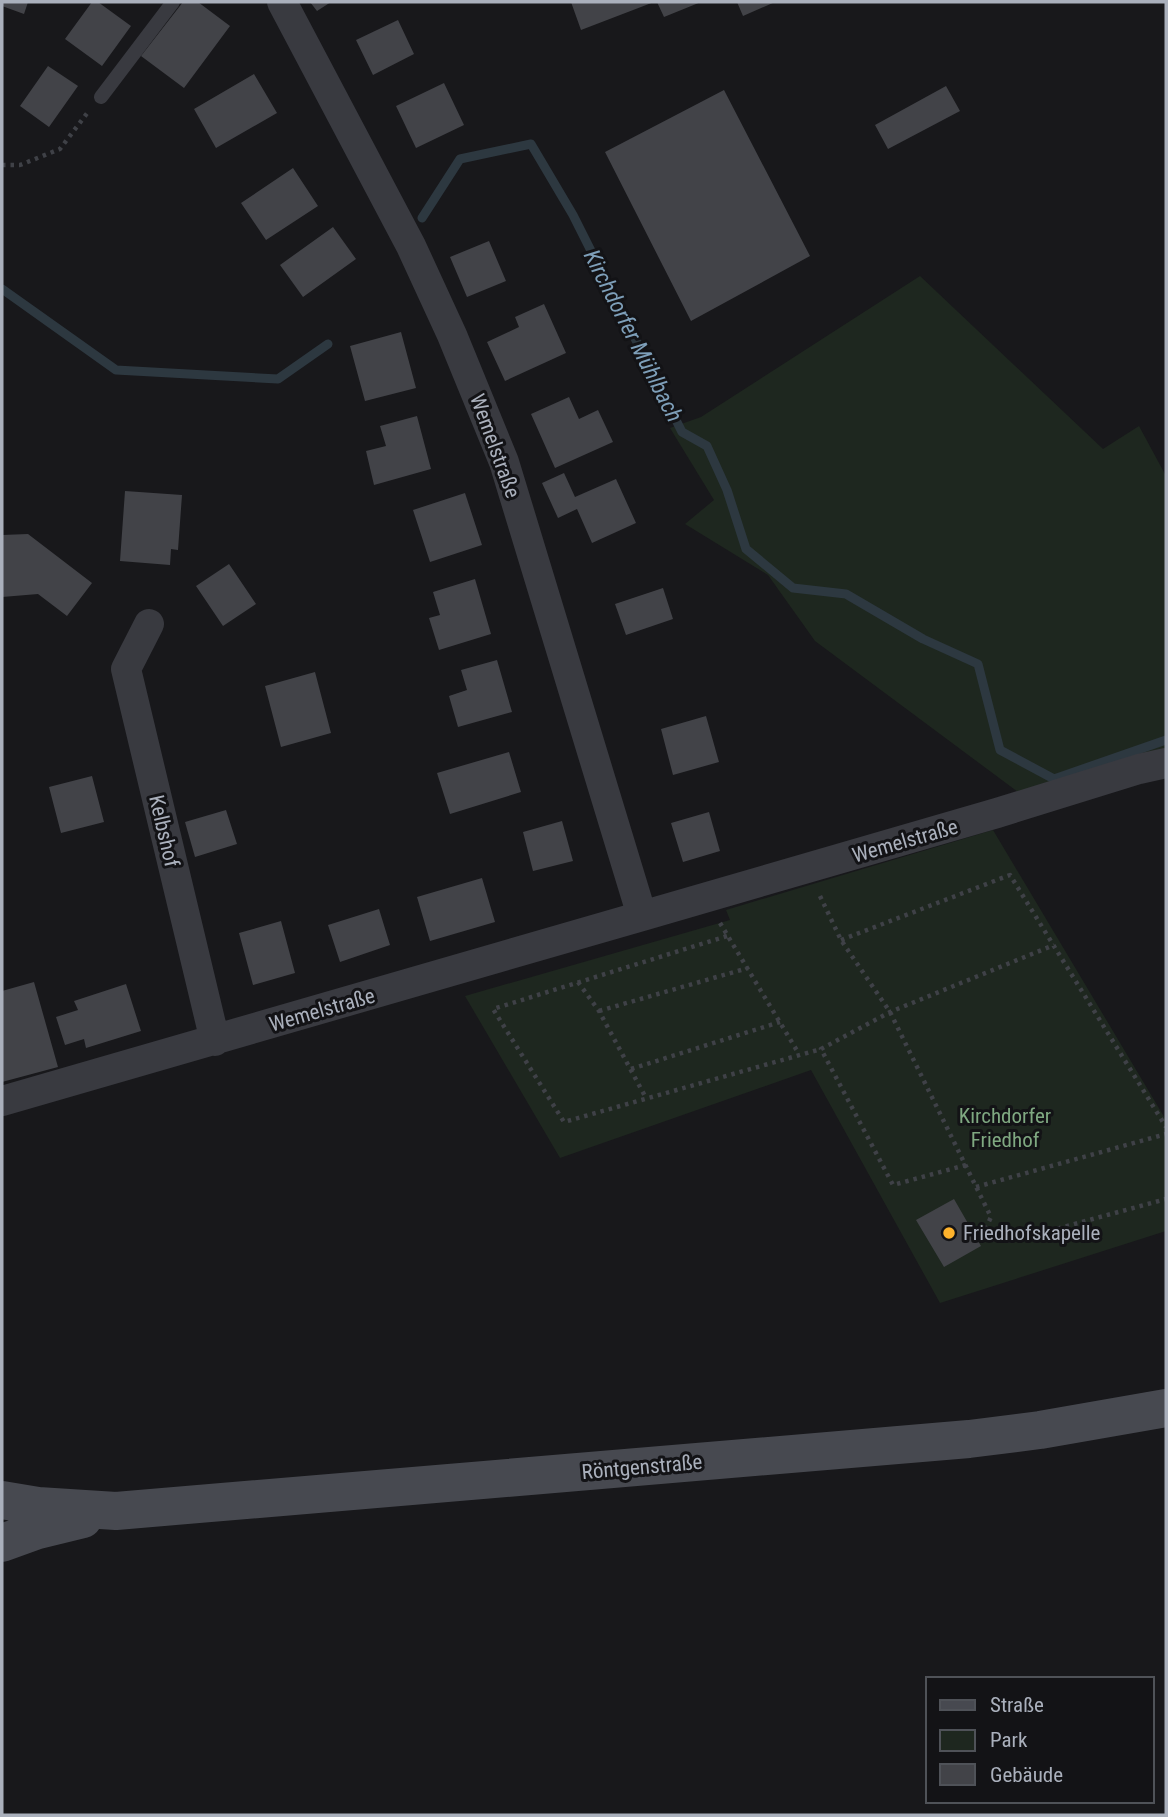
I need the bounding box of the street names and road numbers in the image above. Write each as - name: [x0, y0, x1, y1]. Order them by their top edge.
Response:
- street label: Wemelstraße: [465, 391, 525, 501]
- street label: Kelbshof: [144, 793, 184, 870]
- street label: Wemelstraße: [849, 814, 961, 868]
- street label: Wemelstraße: [266, 983, 378, 1037]
- street label: Röntgenstraße: [581, 1450, 704, 1484]

